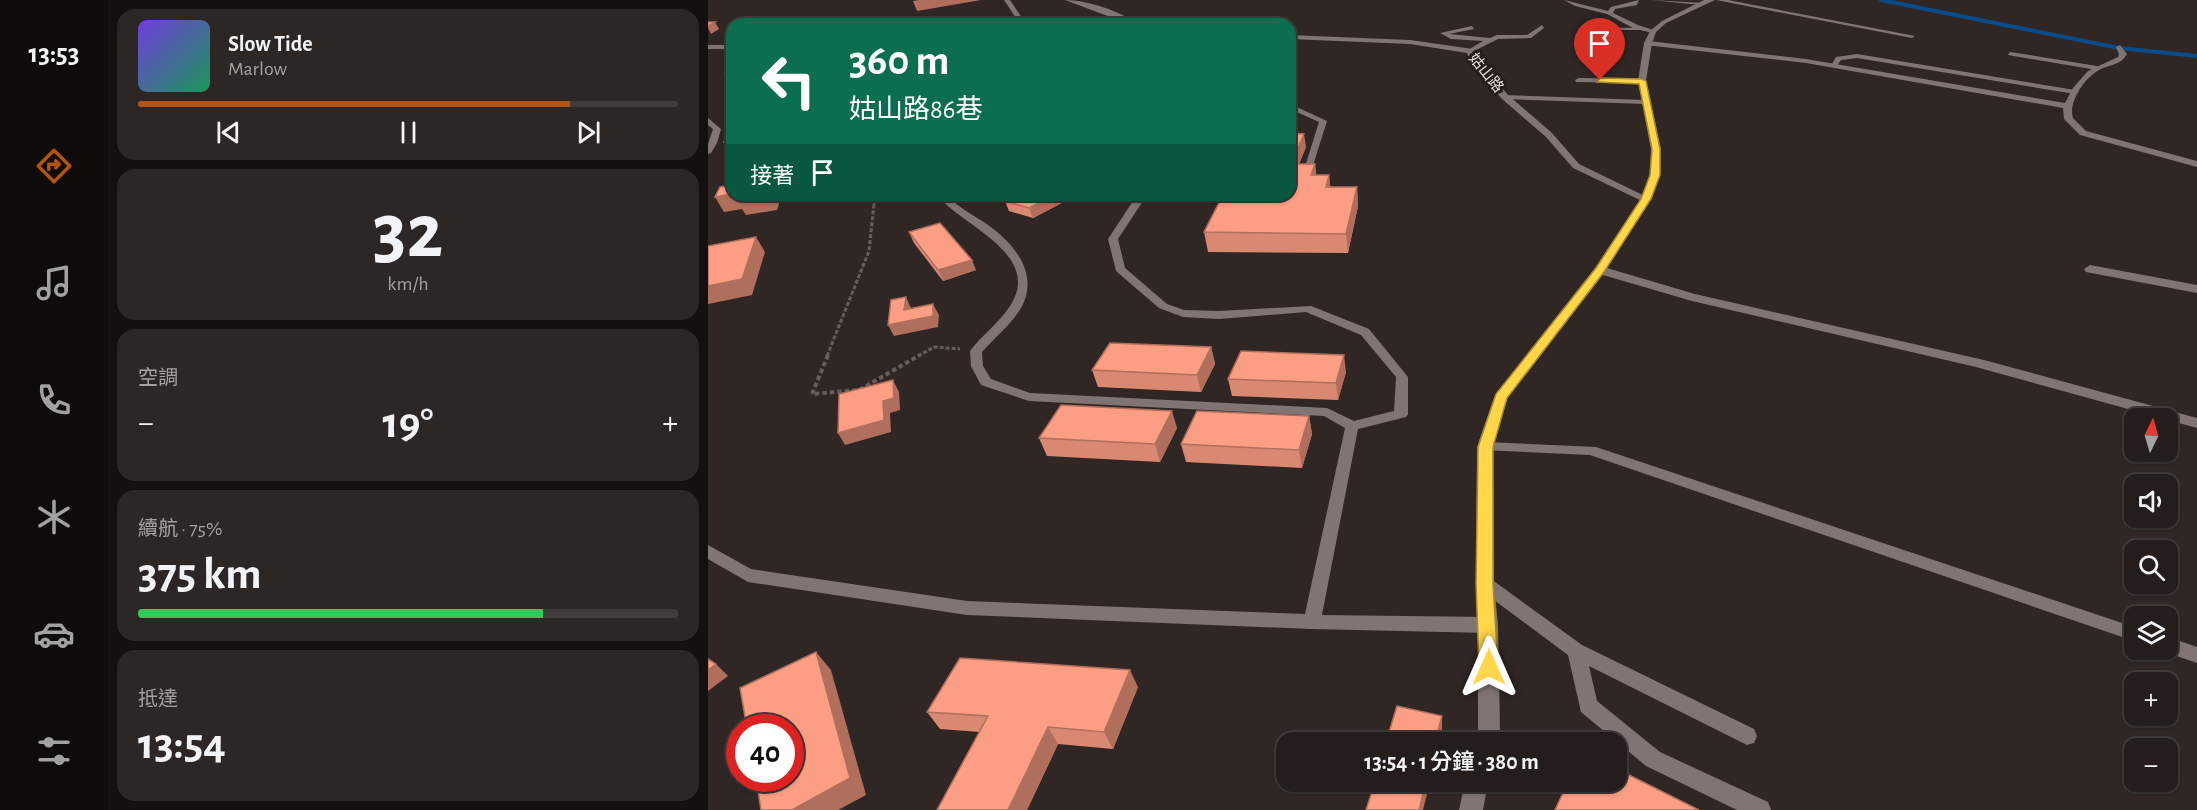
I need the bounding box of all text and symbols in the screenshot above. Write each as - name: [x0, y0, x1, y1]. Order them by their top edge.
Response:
- pin: [1574, 18, 1625, 80]
- icon: arrive: [1583, 27, 1616, 60]
- text: Slow Tide: [228, 33, 313, 55]
- text: 13:53: [29, 40, 79, 67]
- text: 360 m: [849, 40, 950, 82]
- icon: left: [750, 42, 828, 120]
- street label: 姑山路: [1466, 50, 1507, 95]
- text: Marlow: [228, 59, 287, 79]
- text: 姑山路86巷: [849, 96, 983, 123]
- icon: previous: [212, 116, 245, 149]
- icon: pause: [392, 116, 425, 149]
- icon: next: [572, 116, 605, 149]
- icon: directions: [33, 145, 75, 187]
- icon: arrive: [806, 156, 839, 189]
- text: 接著: [750, 165, 794, 187]
- text: 32: [373, 194, 443, 272]
- icon: music: [33, 262, 75, 304]
- text: km/h: [387, 274, 429, 294]
- text: 空調: [138, 368, 178, 388]
- icon: phone: [33, 379, 75, 421]
- text: 19°: [382, 401, 434, 446]
- text: −: [138, 407, 154, 440]
- text: +: [662, 407, 678, 440]
- north arrow: [2124, 408, 2178, 462]
- map controls: [2124, 408, 2178, 792]
- button: sound: [2124, 474, 2178, 528]
- icon: climate: [33, 496, 75, 538]
- text: 續航 · 75%: [138, 519, 222, 539]
- button: search: [2124, 540, 2178, 594]
- text: 375 km: [138, 552, 262, 597]
- button: layers: [2124, 606, 2178, 660]
- icon: car: [33, 613, 75, 655]
- position arrow: [1457, 635, 1521, 699]
- button: +: [2124, 672, 2178, 726]
- text: 抵達: [138, 689, 178, 709]
- speed limit sign: 40: [726, 714, 804, 792]
- text: 13:54: [138, 722, 226, 767]
- icon: filters: [33, 730, 75, 772]
- button: −: [2124, 738, 2178, 792]
- text: 13:54 · 1 分鐘 · 380 m: [1364, 751, 1539, 773]

